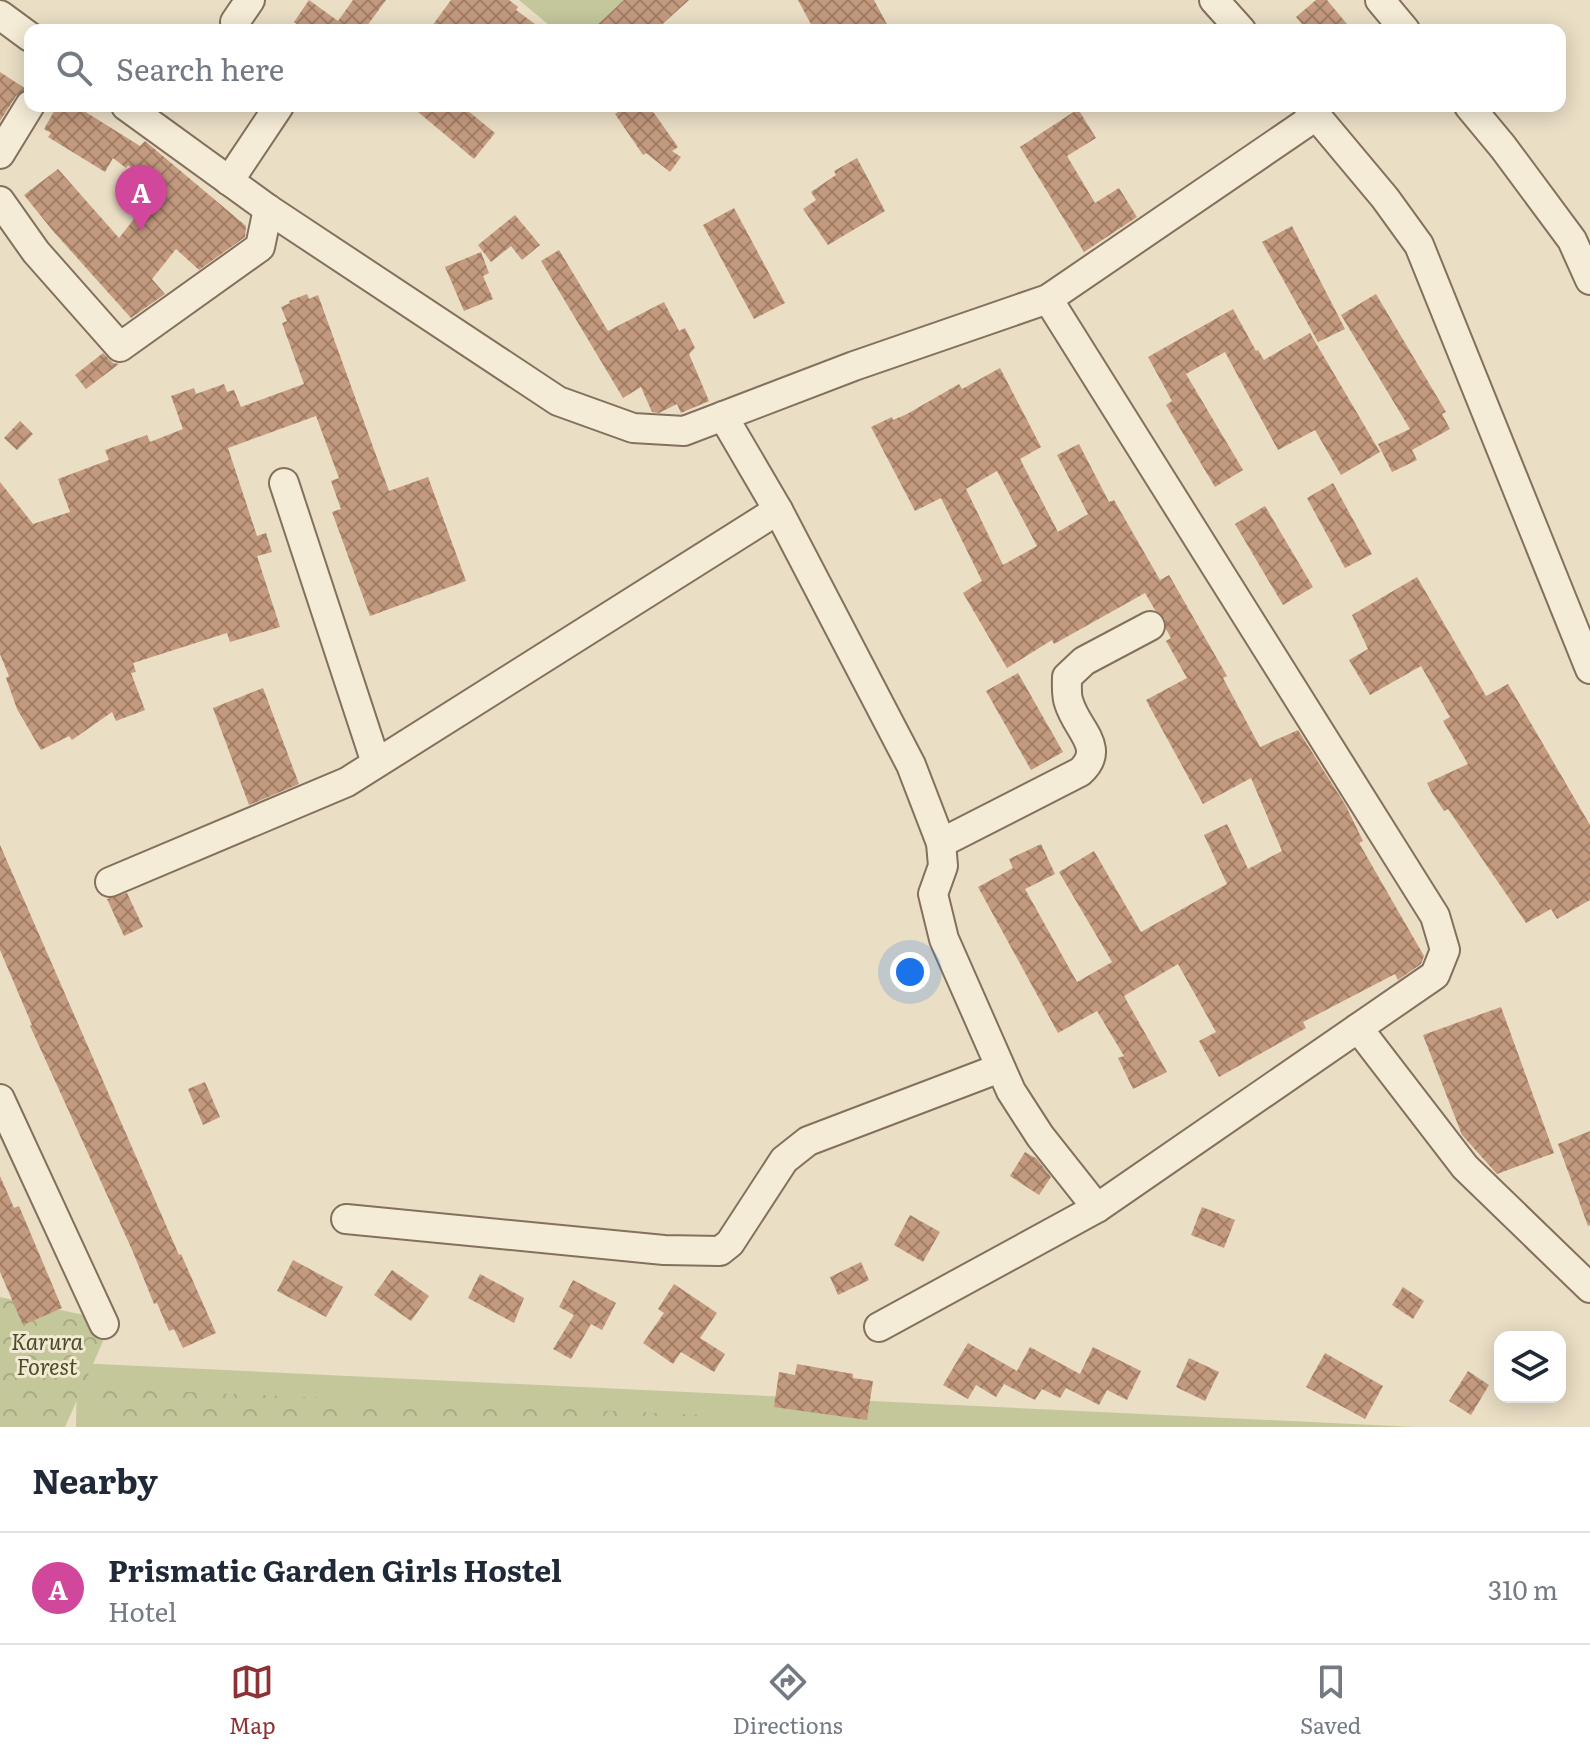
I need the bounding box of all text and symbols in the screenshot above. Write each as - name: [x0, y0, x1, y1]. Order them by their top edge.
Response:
- search box: [24, 24, 1566, 112]
- icon: search: [52, 46, 96, 90]
- text: Search here: [116, 46, 284, 90]
- pin: A: [115, 165, 167, 231]
- your location: [890, 952, 930, 992]
- park label: Karura Forest: [11, 1324, 83, 1382]
- map controls: [1494, 1331, 1566, 1403]
- button: layers: [1494, 1331, 1566, 1403]
- text: Nearby: [32, 1454, 158, 1504]
- text: Prismatic Garden Girls Hostel: [108, 1547, 562, 1591]
- text: A: [48, 1569, 68, 1608]
- text: 310 m: [1488, 1569, 1558, 1608]
- text: Hotel: [108, 1591, 177, 1630]
- tab: Map: [229, 1660, 276, 1741]
- tab: Directions: [733, 1660, 843, 1741]
- tab: Saved: [1300, 1660, 1361, 1741]

